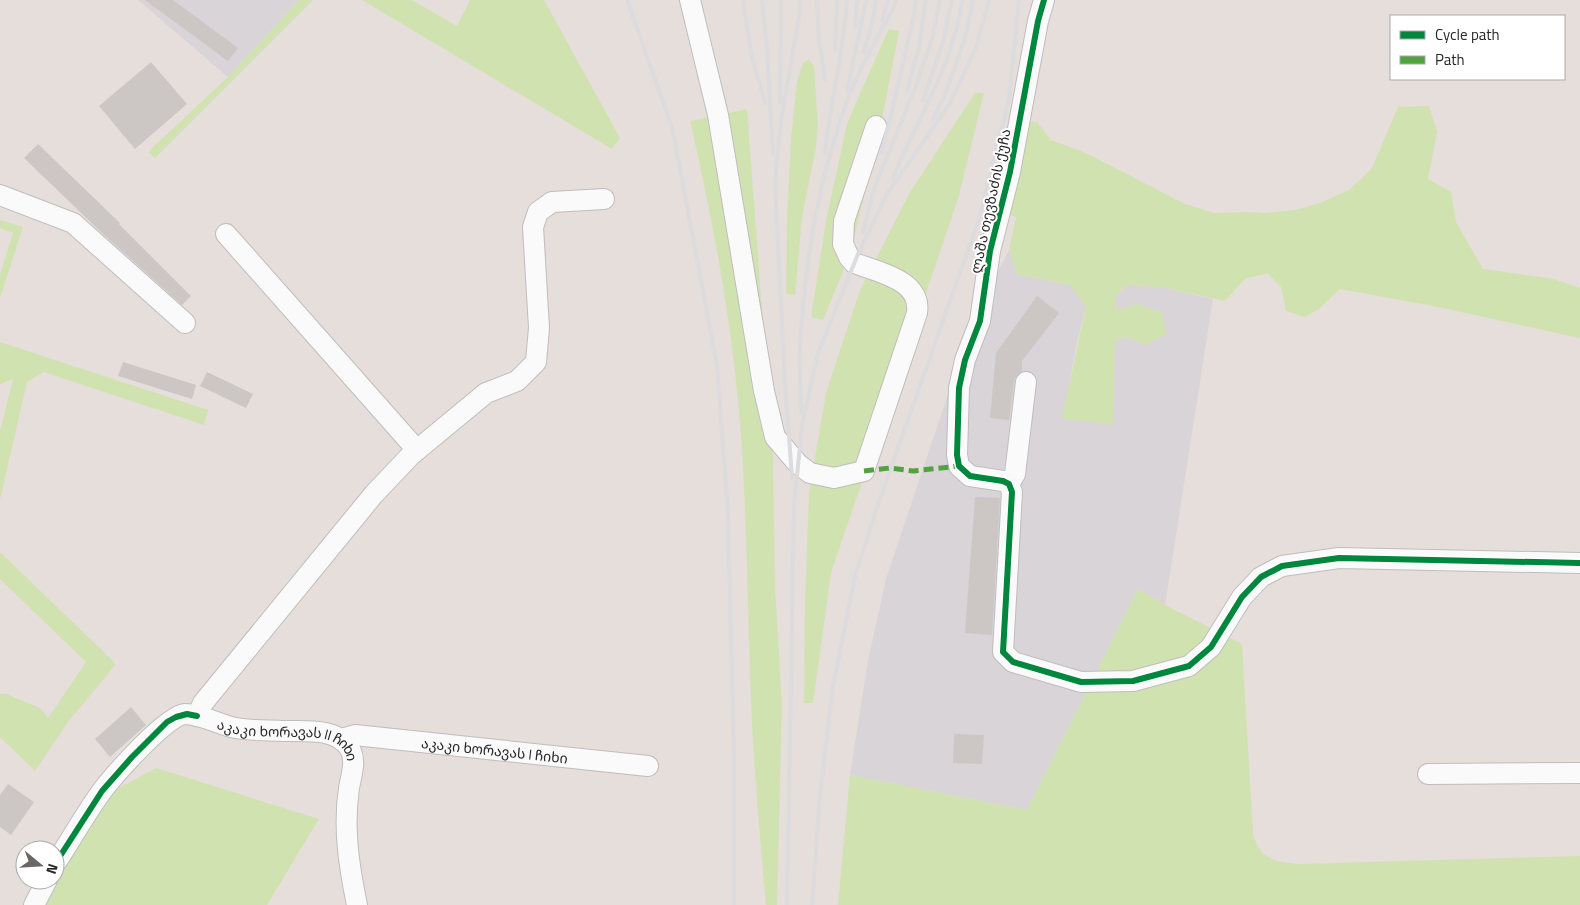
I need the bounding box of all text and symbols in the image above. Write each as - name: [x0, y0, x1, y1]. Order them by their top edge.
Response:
- legend: [1390, 15, 1565, 80]
- text: Cycle path: [1435, 23, 1500, 46]
- text: Path: [1435, 48, 1465, 71]
- street label: ლაშა თევზაძის ქუჩა: [964, 127, 1016, 275]
- street label: აკაკი ხორავას II ჩიხი: [215, 713, 364, 763]
- street label: აკაკი ხორავას I ჩიხი: [420, 732, 569, 768]
- north arrow: [15, 840, 65, 890]
- text: N: [41, 861, 64, 877]

